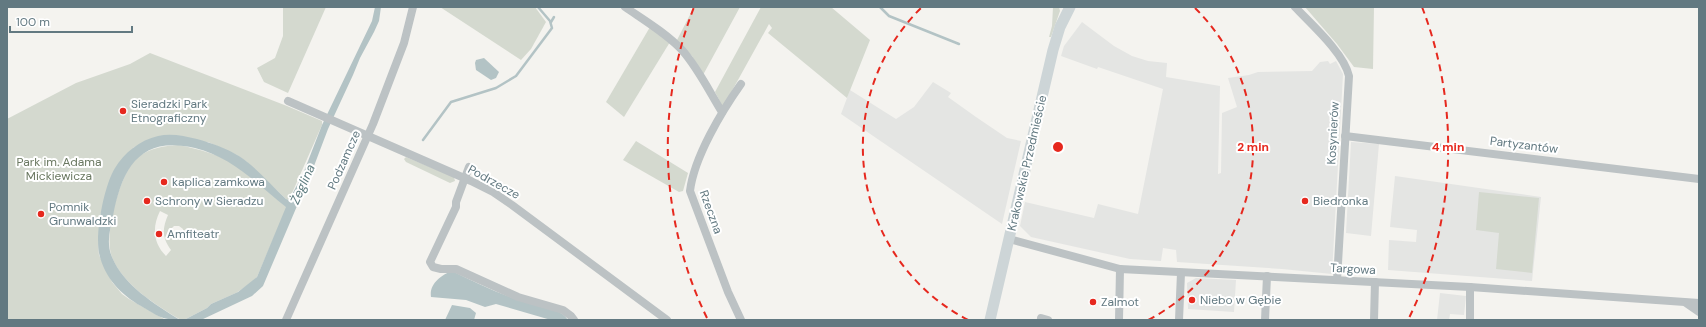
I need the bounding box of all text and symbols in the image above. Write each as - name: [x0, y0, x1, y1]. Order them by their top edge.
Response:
- scale bar: [10, 8, 132, 34]
- text: 100 m: [16, 14, 50, 30]
- street label: Krakowskie Przedmieście: [1004, 93, 1050, 232]
- place label: Sieradzki Park Etnograficzny: [131, 96, 207, 126]
- street label: Kosynierów: [1323, 101, 1343, 165]
- marker: Sieradzki Park Etnograficzny: [118, 106, 128, 116]
- street label: Podzamcze: [324, 128, 364, 192]
- street label: Partyzantów: [1489, 133, 1559, 157]
- text: 2 min: [1237, 139, 1269, 155]
- text: 4 min: [1432, 139, 1464, 155]
- centre of rings: [1051, 140, 1065, 154]
- park label: Park im. Adama Mickiewicza: [17, 154, 101, 184]
- water label: Żeglina: [286, 161, 319, 207]
- street label: Podrzecze: [465, 161, 523, 203]
- place label: kaplica zamkowa: [172, 174, 265, 190]
- marker: kaplica zamkowa: [159, 177, 169, 187]
- street label: Rzeczna: [696, 188, 726, 236]
- place label: Schrony w Sieradzu: [155, 193, 264, 209]
- place label: Biedronka: [1313, 193, 1368, 209]
- marker: Schrony w Sieradzu: [142, 196, 152, 206]
- marker: Biedronka: [1300, 196, 1310, 206]
- place label: Pomnik Grunwaldzki: [49, 199, 117, 229]
- marker: Pomnik Grunwaldzki: [36, 209, 46, 219]
- place label: Amfiteatr: [167, 226, 220, 242]
- marker: Amfiteatr: [154, 229, 164, 239]
- street label: Targowa: [1330, 260, 1376, 278]
- place label: Niebo w Gębie: [1200, 292, 1281, 308]
- place label: Zalmot: [1101, 294, 1139, 310]
- marker: Niebo w Gębie: [1187, 295, 1197, 305]
- marker: Zalmot: [1088, 297, 1098, 307]

